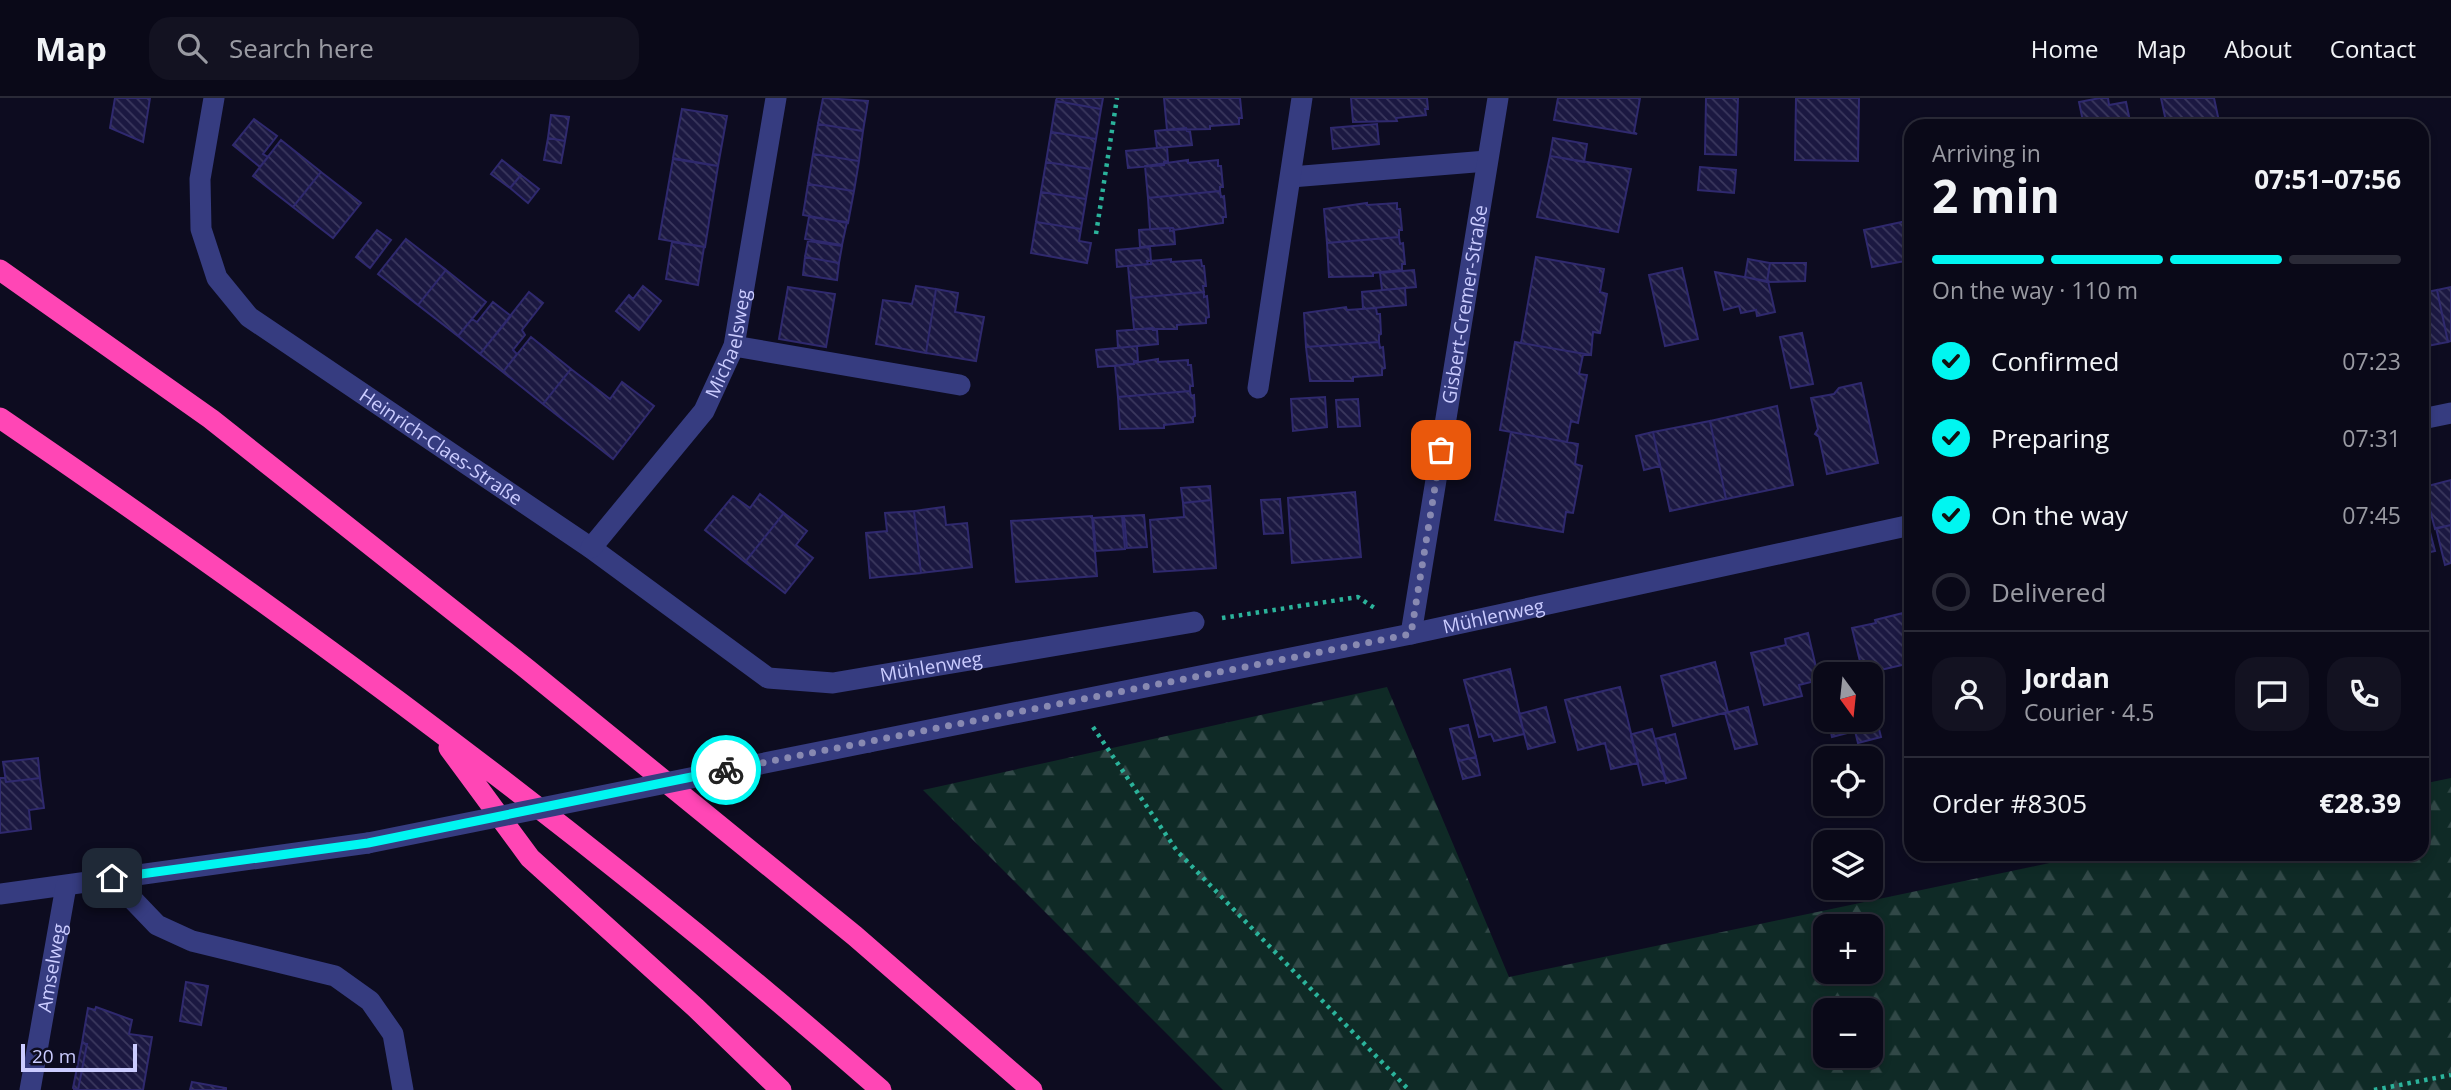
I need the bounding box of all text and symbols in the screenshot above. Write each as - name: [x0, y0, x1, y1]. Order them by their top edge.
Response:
- search box: [149, 17, 639, 80]
- text: Map: [35, 26, 107, 71]
- icon: search: [173, 29, 211, 67]
- text: Search here: [229, 30, 374, 66]
- text: Home: [2031, 32, 2099, 65]
- text: Map: [2137, 32, 2186, 65]
- text: About: [2224, 32, 2292, 65]
- text: Contact: [2330, 32, 2416, 65]
- text: Arriving in: [1932, 137, 2041, 169]
- text: 07:51–07:56: [2254, 161, 2401, 197]
- text: 2 min: [1932, 164, 2060, 226]
- street label: Gisbert-Cremer-Straße: [1436, 203, 1493, 406]
- text: On the way · 110 m: [1932, 274, 2138, 306]
- street label: Michaelsweg: [699, 287, 756, 402]
- icon: check: [1932, 342, 1970, 380]
- text: Confirmed: [1991, 343, 2119, 379]
- text: 07:23: [2342, 345, 2401, 377]
- street label: Heinrich-Claes-Straße: [354, 382, 528, 511]
- icon: check: [1932, 419, 1970, 457]
- pin: [1411, 420, 1471, 480]
- text: Preparing: [1991, 420, 2109, 456]
- text: 07:31: [2342, 422, 2401, 454]
- icon: bag: [1422, 431, 1460, 469]
- icon: check: [1932, 496, 1970, 534]
- text: On the way: [1991, 497, 2128, 533]
- text: 07:45: [2342, 499, 2401, 531]
- text: Delivered: [1991, 574, 2106, 610]
- street label: Mühlenweg: [1440, 592, 1547, 640]
- street label: Mühlenweg: [878, 645, 984, 688]
- button: person: [1932, 657, 2006, 731]
- button: chat: [2235, 657, 2309, 731]
- button: phone: [2327, 657, 2401, 731]
- text: Jordan: [2024, 660, 2110, 696]
- north arrow: [1813, 662, 1883, 732]
- map controls: [1813, 662, 1883, 1068]
- text: Courier · 4.5: [2024, 696, 2154, 728]
- courier: [691, 735, 761, 805]
- button: locate: [1813, 746, 1883, 816]
- icon: bike: [707, 751, 745, 789]
- text: Order #8305: [1932, 785, 2087, 821]
- text: €28.39: [2319, 785, 2401, 821]
- button: layers: [1813, 830, 1883, 900]
- pin: [82, 848, 142, 908]
- icon: home: [93, 859, 131, 897]
- button: +: [1813, 914, 1883, 984]
- street label: Amselweg: [31, 921, 72, 1014]
- button: −: [1813, 998, 1883, 1068]
- scale bar: [21, 1041, 136, 1073]
- text: 20 m: [32, 1043, 76, 1069]

